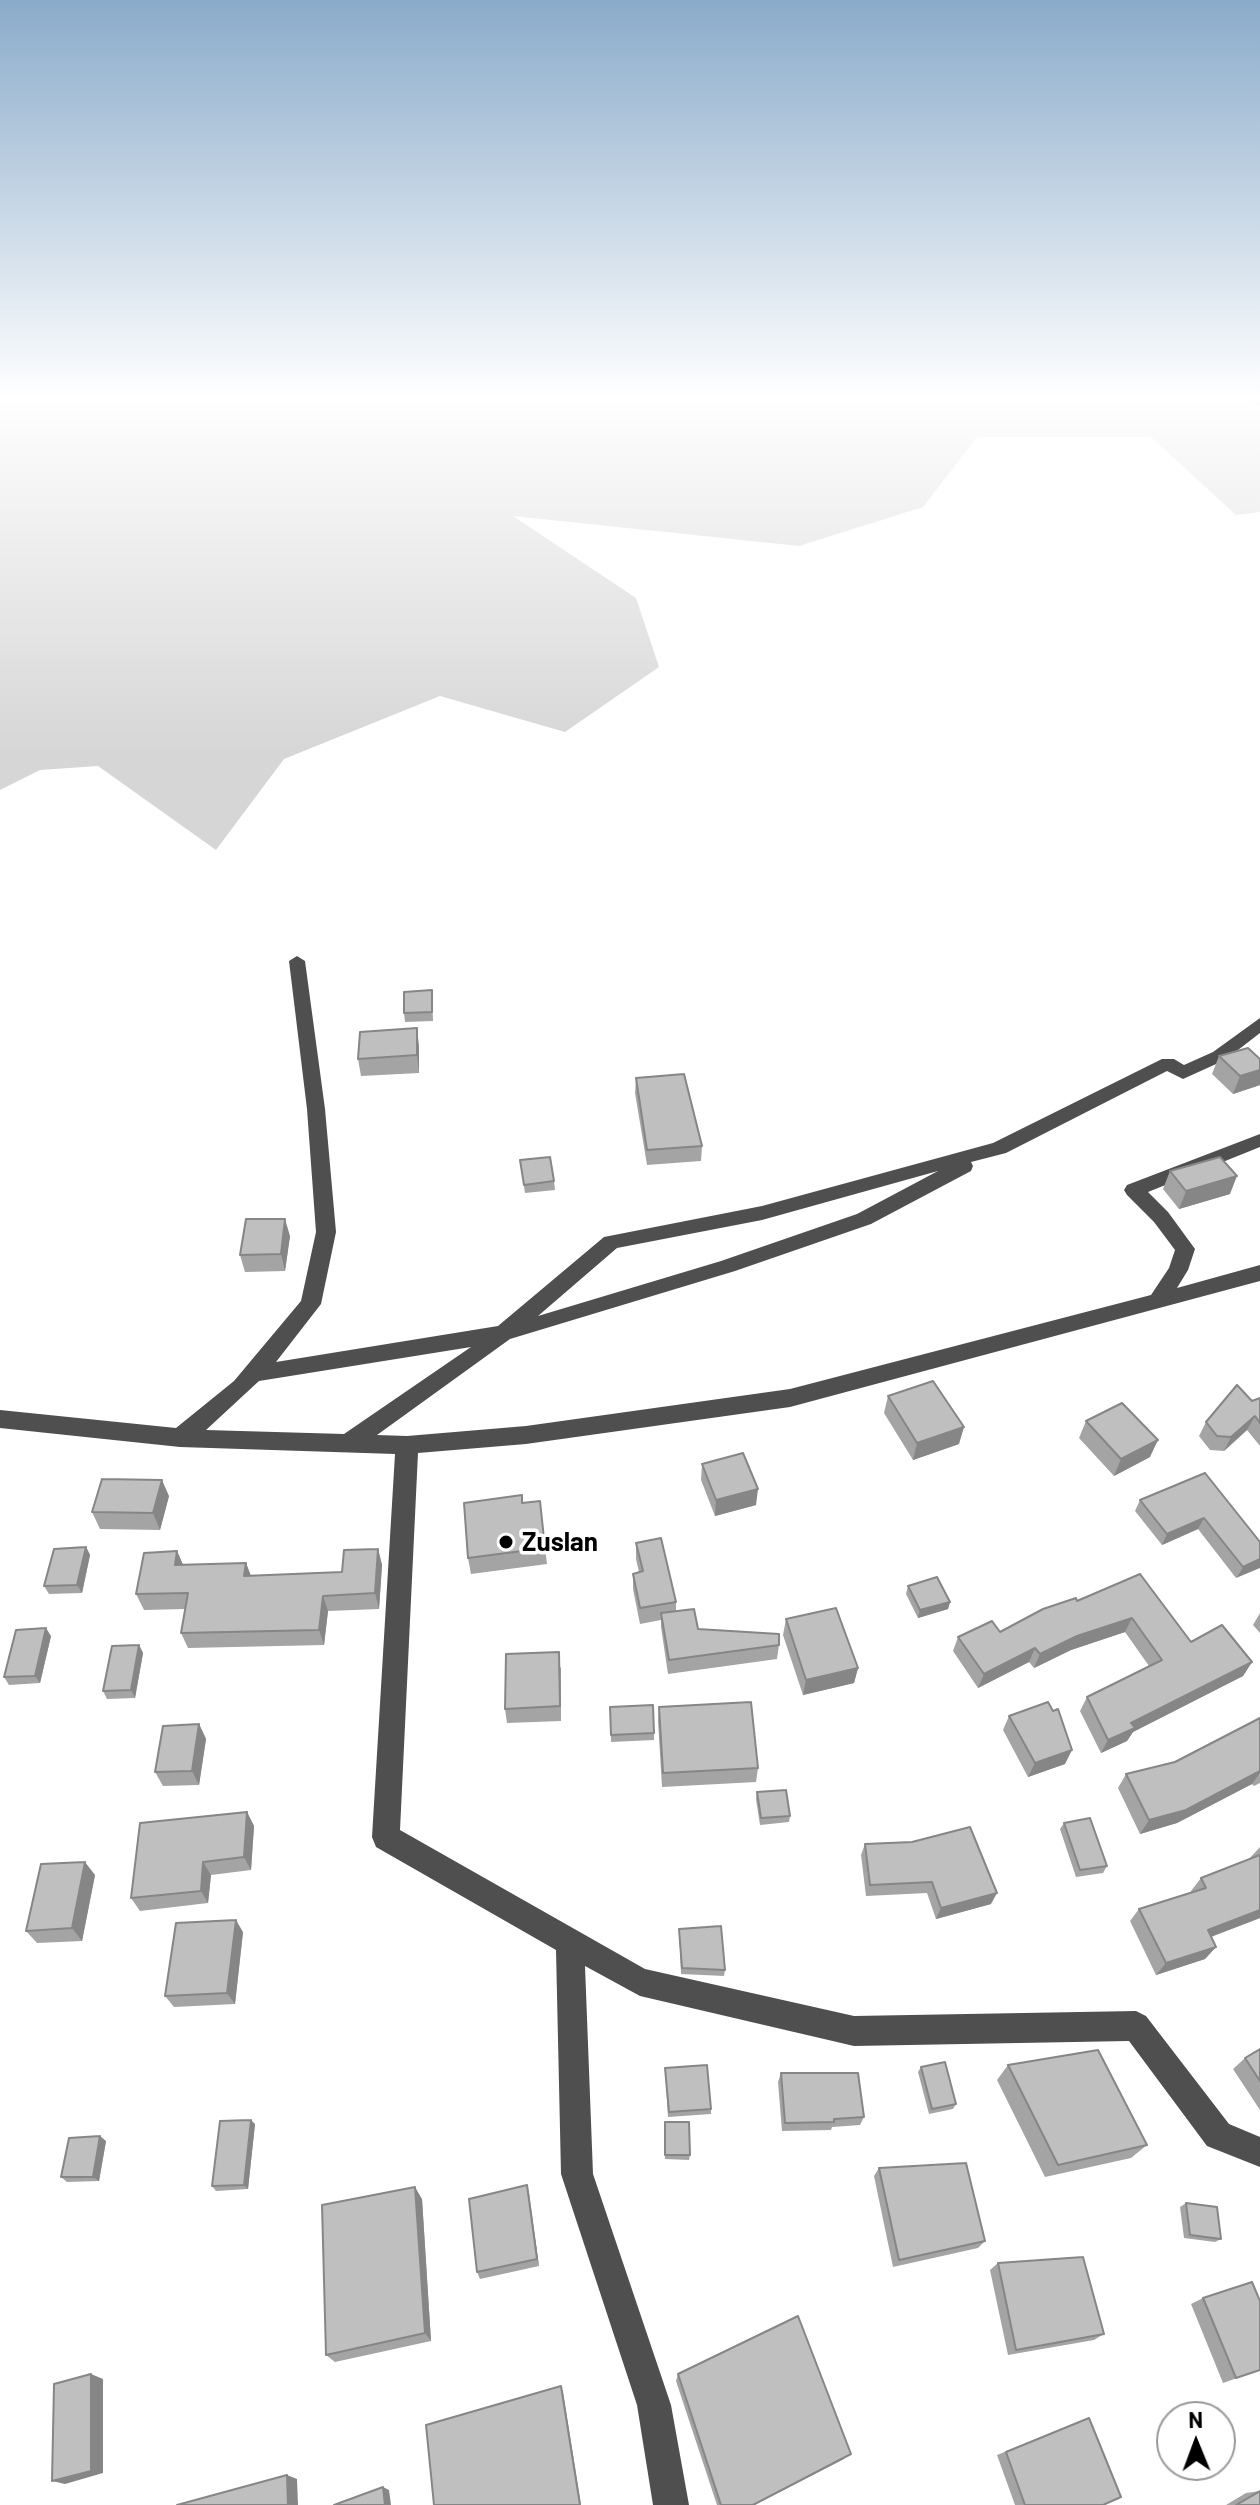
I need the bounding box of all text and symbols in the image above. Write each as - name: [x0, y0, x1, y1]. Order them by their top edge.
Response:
- place label: Zuslan: [522, 1526, 598, 1558]
- marker: Zuslan: [497, 1533, 515, 1551]
- north arrow: [1156, 2401, 1236, 2481]
- text: N: [1188, 2406, 1203, 2432]

